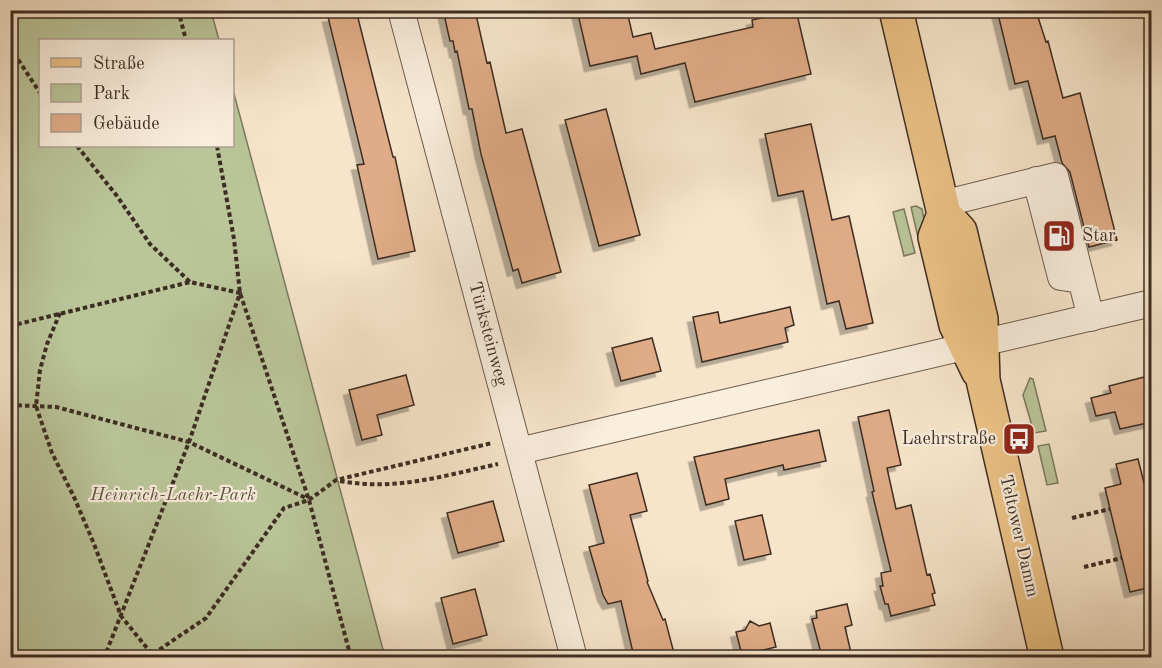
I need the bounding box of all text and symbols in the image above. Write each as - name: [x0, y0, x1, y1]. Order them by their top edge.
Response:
- legend: [39, 39, 234, 147]
- text: Straße: [93, 55, 144, 73]
- text: Park: [93, 85, 130, 103]
- text: Gebäude: [93, 115, 160, 133]
- fuel station icon: Star: [1041, 218, 1077, 254]
- place label: Star: [1082, 227, 1116, 245]
- street label: Türksteinweg: [465, 280, 511, 388]
- bus stop icon: Laehrstraße: [1001, 421, 1037, 457]
- place label: Laehrstraße: [901, 430, 996, 448]
- street label: Teltower Damm: [996, 473, 1042, 599]
- park label: Heinrich-Laehr-Park: [89, 486, 256, 504]

